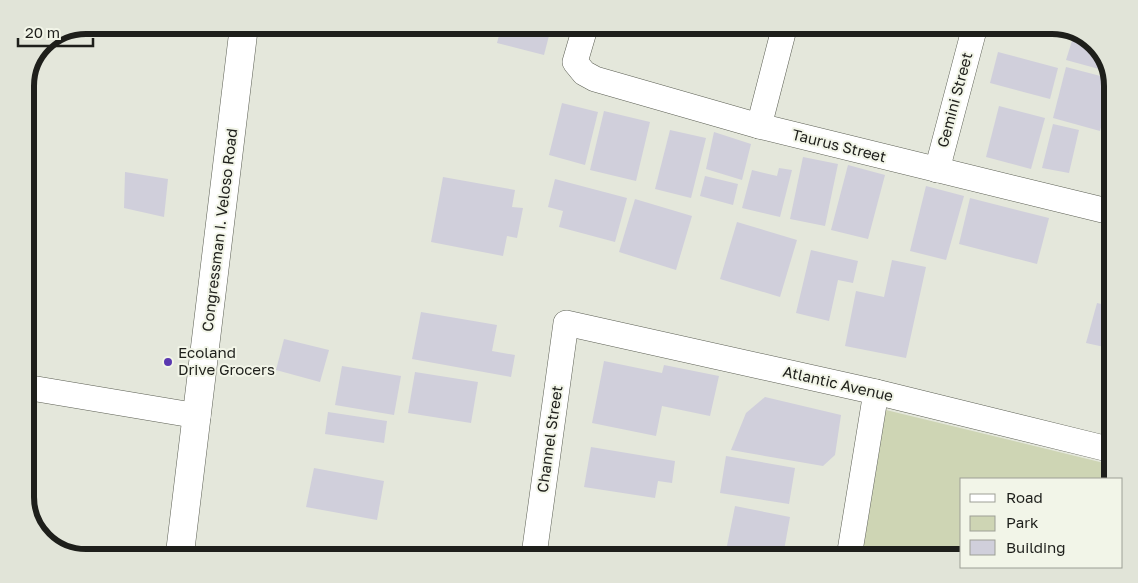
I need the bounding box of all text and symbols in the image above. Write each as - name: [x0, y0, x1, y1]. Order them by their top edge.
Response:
- scale bar: [18, 15, 92, 47]
- text: 20 m: [25, 23, 60, 41]
- street label: Gemini Street: [933, 50, 975, 149]
- street label: Taurus Street: [790, 125, 888, 165]
- street label: Congressman I. Veloso Road: [198, 127, 240, 333]
- place label: Ecoland Drive Grocers: [178, 343, 275, 378]
- marker: Ecoland Drive Grocers: [162, 356, 174, 368]
- street label: Atlantic Avenue: [781, 362, 895, 405]
- street label: Channel Street: [533, 384, 565, 494]
- legend: [960, 478, 1123, 568]
- text: Road: [1006, 488, 1043, 506]
- text: Park: [1006, 513, 1039, 531]
- text: Building: [1006, 538, 1066, 556]

